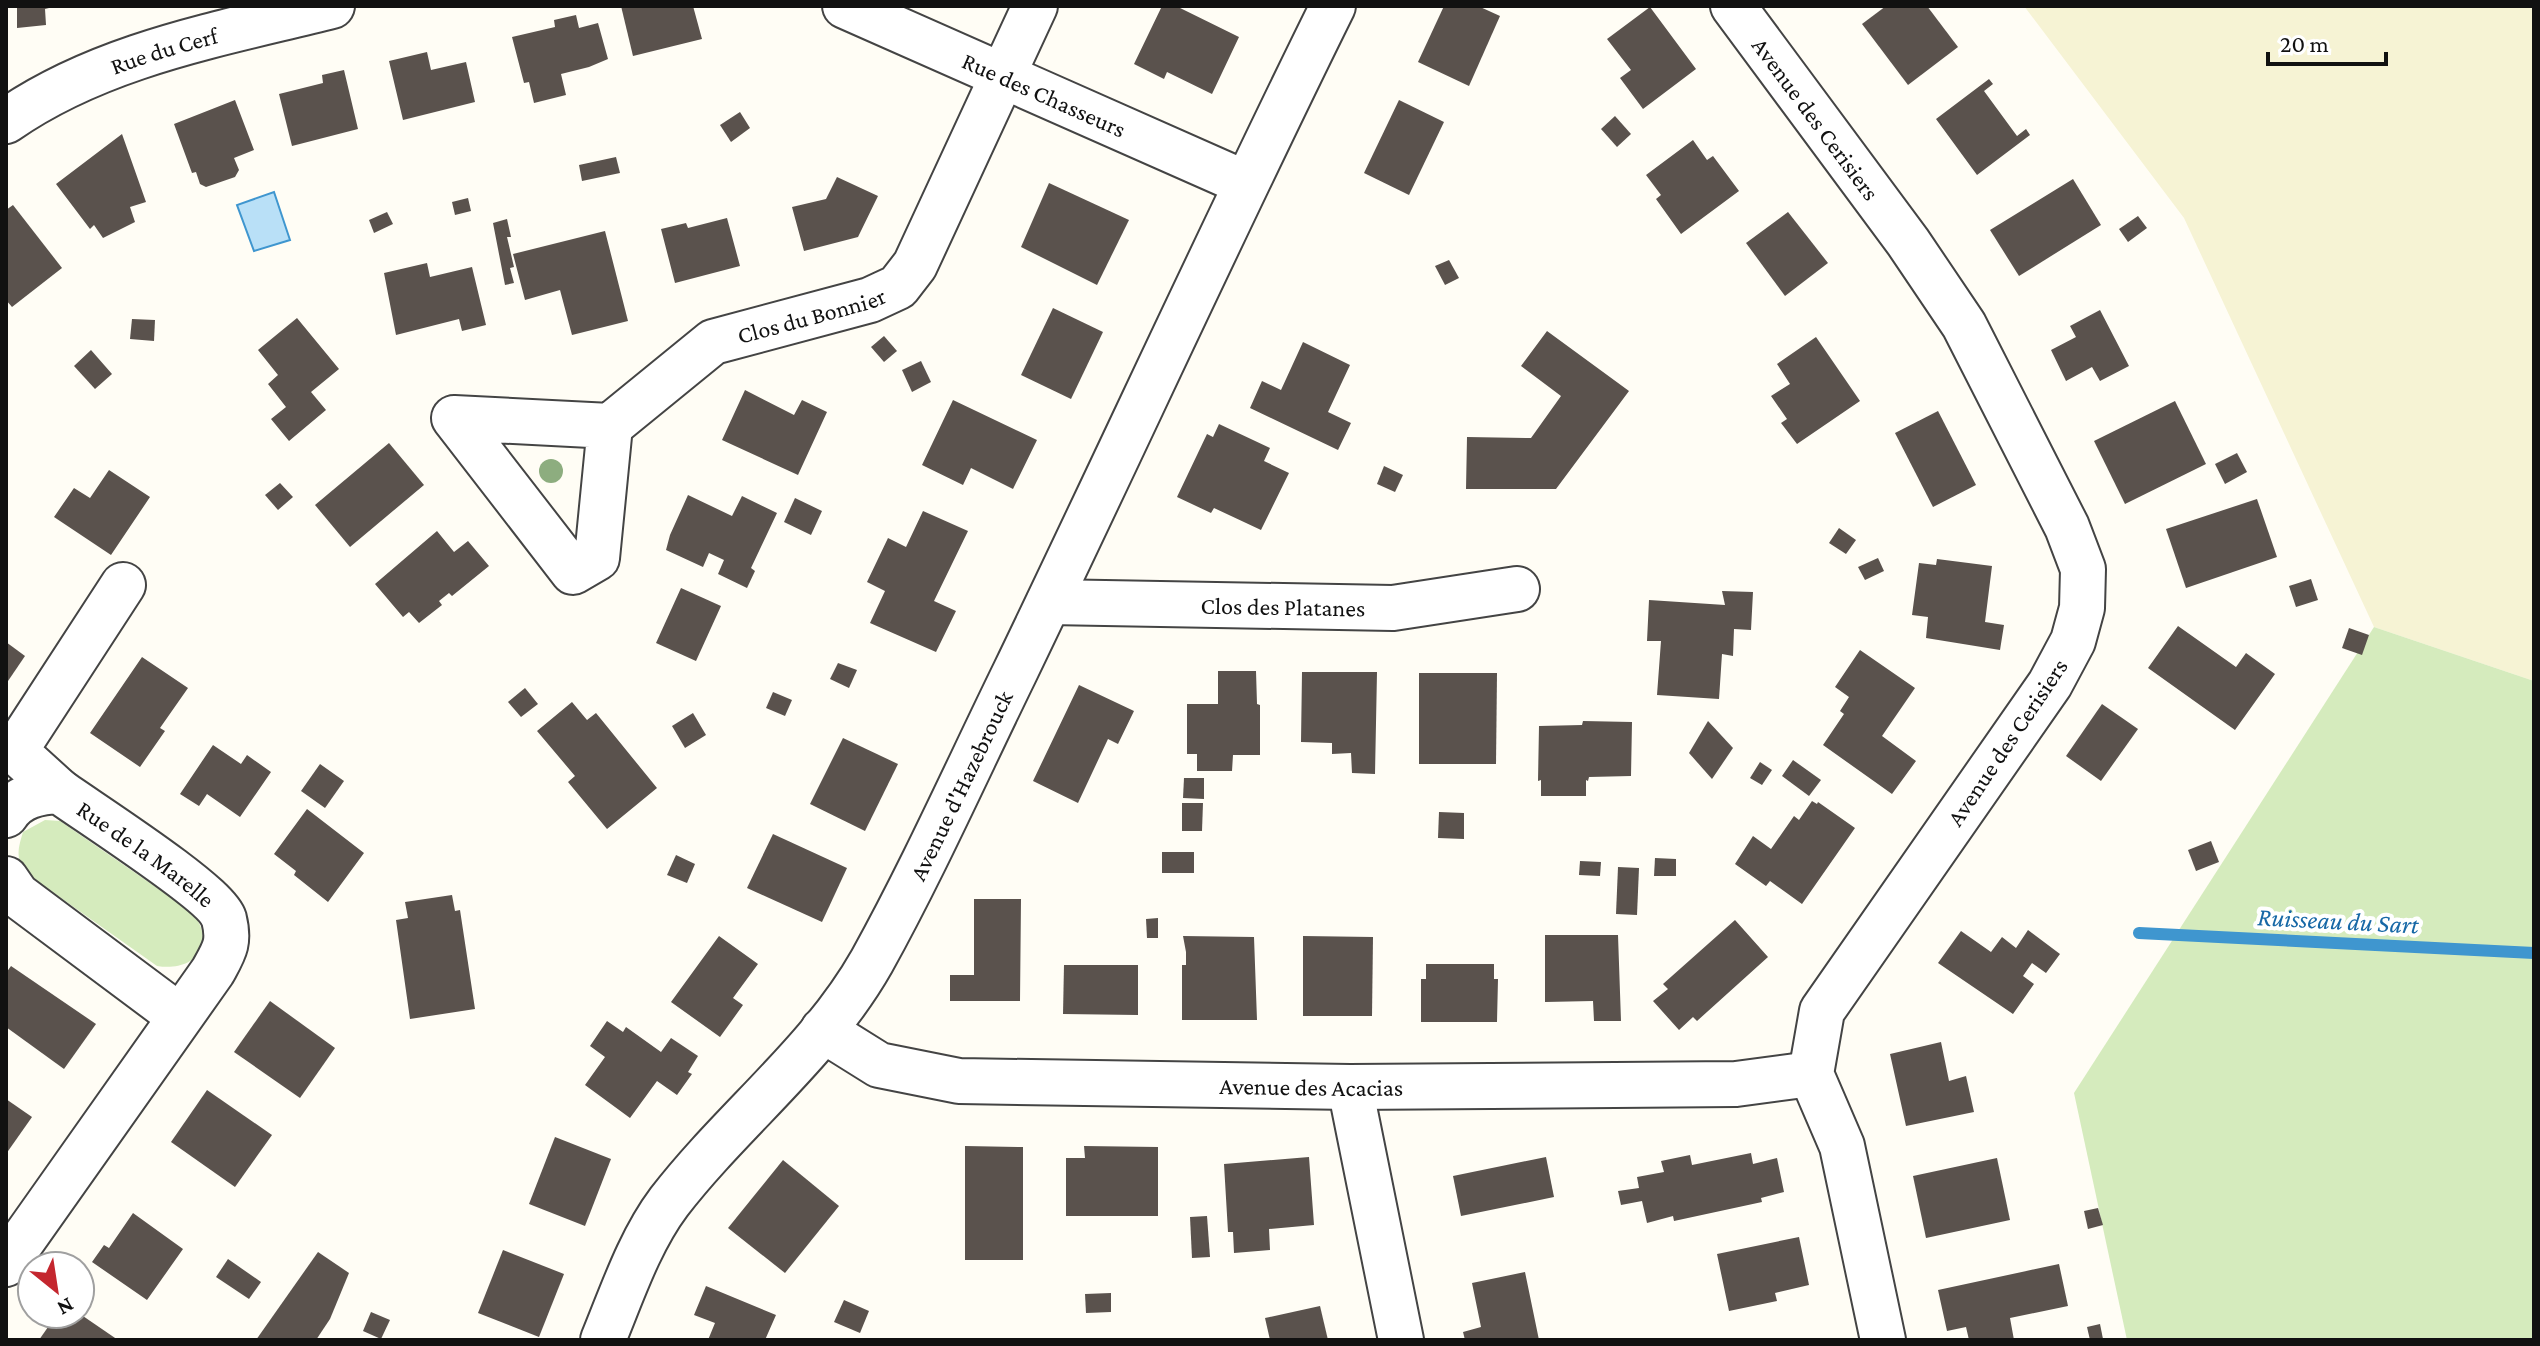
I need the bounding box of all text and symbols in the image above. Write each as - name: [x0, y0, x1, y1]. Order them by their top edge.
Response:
- scale bar: [2268, 16, 2386, 66]
- street label: Rue du Cerf: [106, 20, 222, 79]
- text: 20 m: [2280, 30, 2329, 57]
- street label: Avenue des Cerisiers: [1747, 32, 1886, 205]
- street label: Rue des Chasseurs: [958, 46, 1130, 142]
- street label: Clos du Bonnier: [734, 281, 890, 348]
- street label: Clos des Platanes: [1200, 591, 1366, 621]
- street label: Avenue des Cerisiers: [1941, 653, 2073, 831]
- street label: Avenue d'Hazebrouck: [903, 685, 1018, 884]
- street label: Rue de la Marelle: [73, 794, 221, 912]
- water label: Ruisseau du Sart: [2257, 902, 2420, 940]
- street label: Avenue des Acacias: [1219, 1071, 1403, 1101]
- north arrow: [16, 1250, 96, 1330]
- text: N: [53, 1292, 78, 1321]

